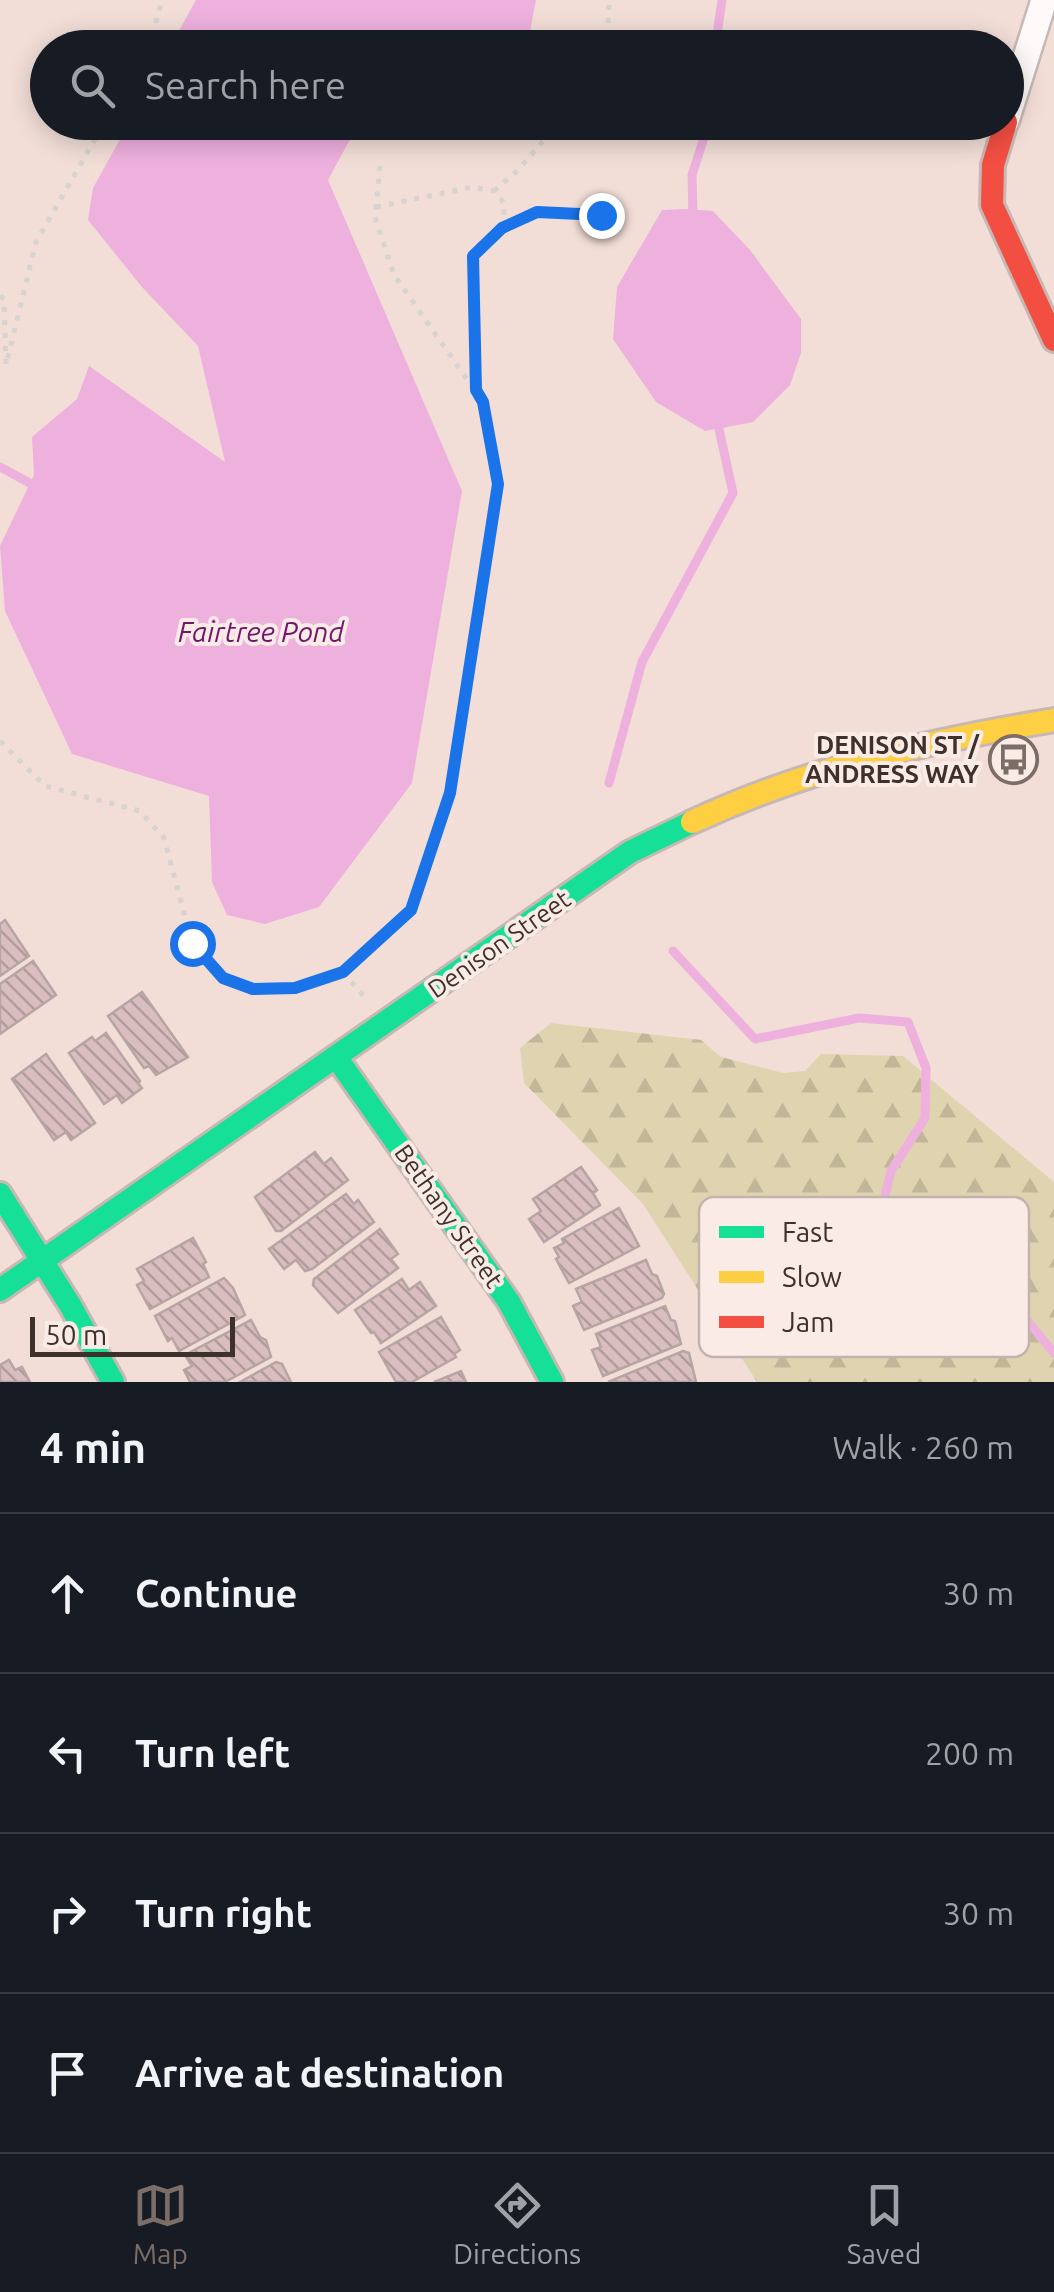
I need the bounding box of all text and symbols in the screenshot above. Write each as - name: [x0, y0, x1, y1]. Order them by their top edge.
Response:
- search box: [30, 30, 1024, 140]
- icon: search: [65, 58, 120, 113]
- text: Search here: [145, 64, 346, 106]
- route end: [579, 193, 625, 239]
- water label: Fairtree Pond: [178, 616, 345, 647]
- place label: DENISON ST / ANDRESS WAY: [805, 731, 980, 788]
- bus stop icon: DENISON ST / ANDRESS WAY: [988, 733, 1040, 785]
- street label: Denison Street: [423, 885, 576, 1003]
- route start: [170, 921, 216, 967]
- street label: Bethany Street: [389, 1139, 509, 1293]
- legend: [699, 1197, 1029, 1357]
- text: Fast: [782, 1216, 833, 1247]
- text: Slow: [782, 1261, 842, 1292]
- text: Jam: [782, 1306, 834, 1337]
- scale bar: [30, 1312, 235, 1356]
- text: 50 m: [45, 1319, 107, 1350]
- text: 4 min: [40, 1424, 146, 1471]
- text: Walk · 260 m: [832, 1429, 1014, 1465]
- icon: ahead: [40, 1566, 95, 1621]
- text: Continue: [135, 1572, 297, 1614]
- text: 30 m: [943, 1575, 1014, 1611]
- icon: left: [40, 1726, 95, 1781]
- text: Turn left: [135, 1732, 290, 1774]
- text: 200 m: [925, 1735, 1014, 1771]
- icon: right: [40, 1886, 95, 1941]
- text: Turn right: [135, 1892, 312, 1934]
- text: 30 m: [943, 1895, 1014, 1931]
- icon: arrive: [40, 2046, 95, 2101]
- text: Arrive at destination: [135, 2052, 504, 2094]
- tab: Map: [133, 2178, 188, 2269]
- tab: Directions: [453, 2178, 581, 2269]
- tab: Saved: [847, 2178, 921, 2269]

